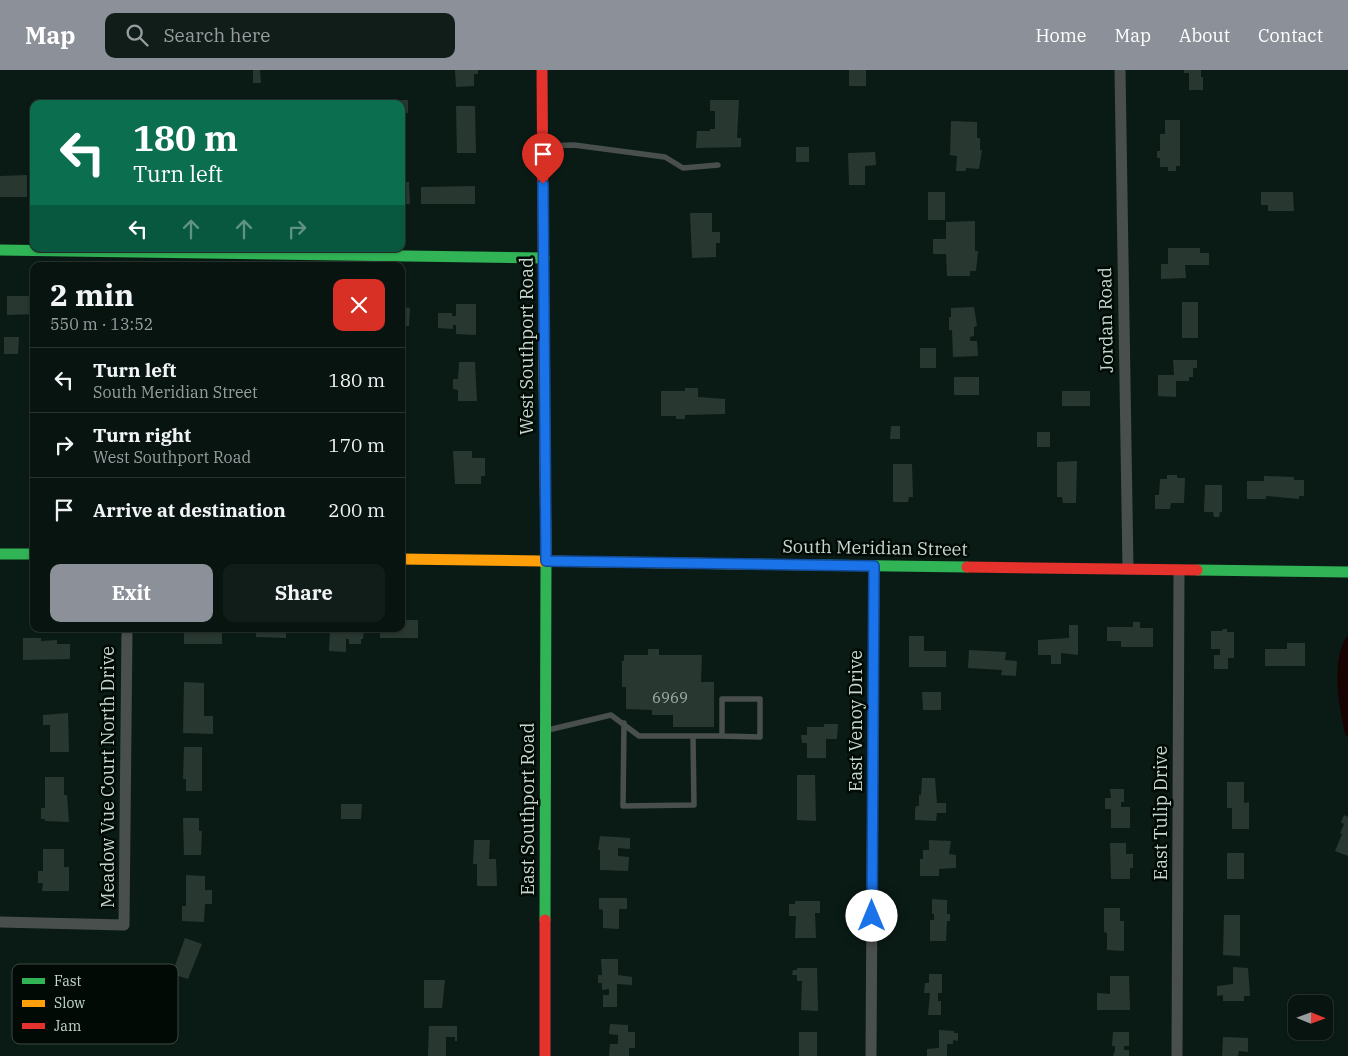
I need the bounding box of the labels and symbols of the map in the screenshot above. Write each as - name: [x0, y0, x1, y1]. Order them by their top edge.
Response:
- pin: [522, 133, 564, 184]
- street label: West Southport Road: [515, 257, 538, 435]
- street label: Jordan Road: [1093, 267, 1118, 373]
- street label: South Meridian Street: [782, 534, 968, 561]
- street label: Meadow Vue Court North Drive: [96, 646, 119, 908]
- street label: East Venoy Drive: [844, 650, 867, 792]
- house number: 6969: [652, 688, 688, 707]
- street label: East Southport Road: [516, 722, 539, 896]
- street label: East Tulip Drive: [1149, 746, 1172, 880]
- position arrow: [845, 889, 897, 941]
- legend: [12, 964, 178, 1044]
- text: Fast: [54, 972, 82, 990]
- text: Slow: [54, 994, 85, 1012]
- north arrow: [1288, 995, 1332, 1040]
- text: Jam: [54, 1017, 81, 1035]

